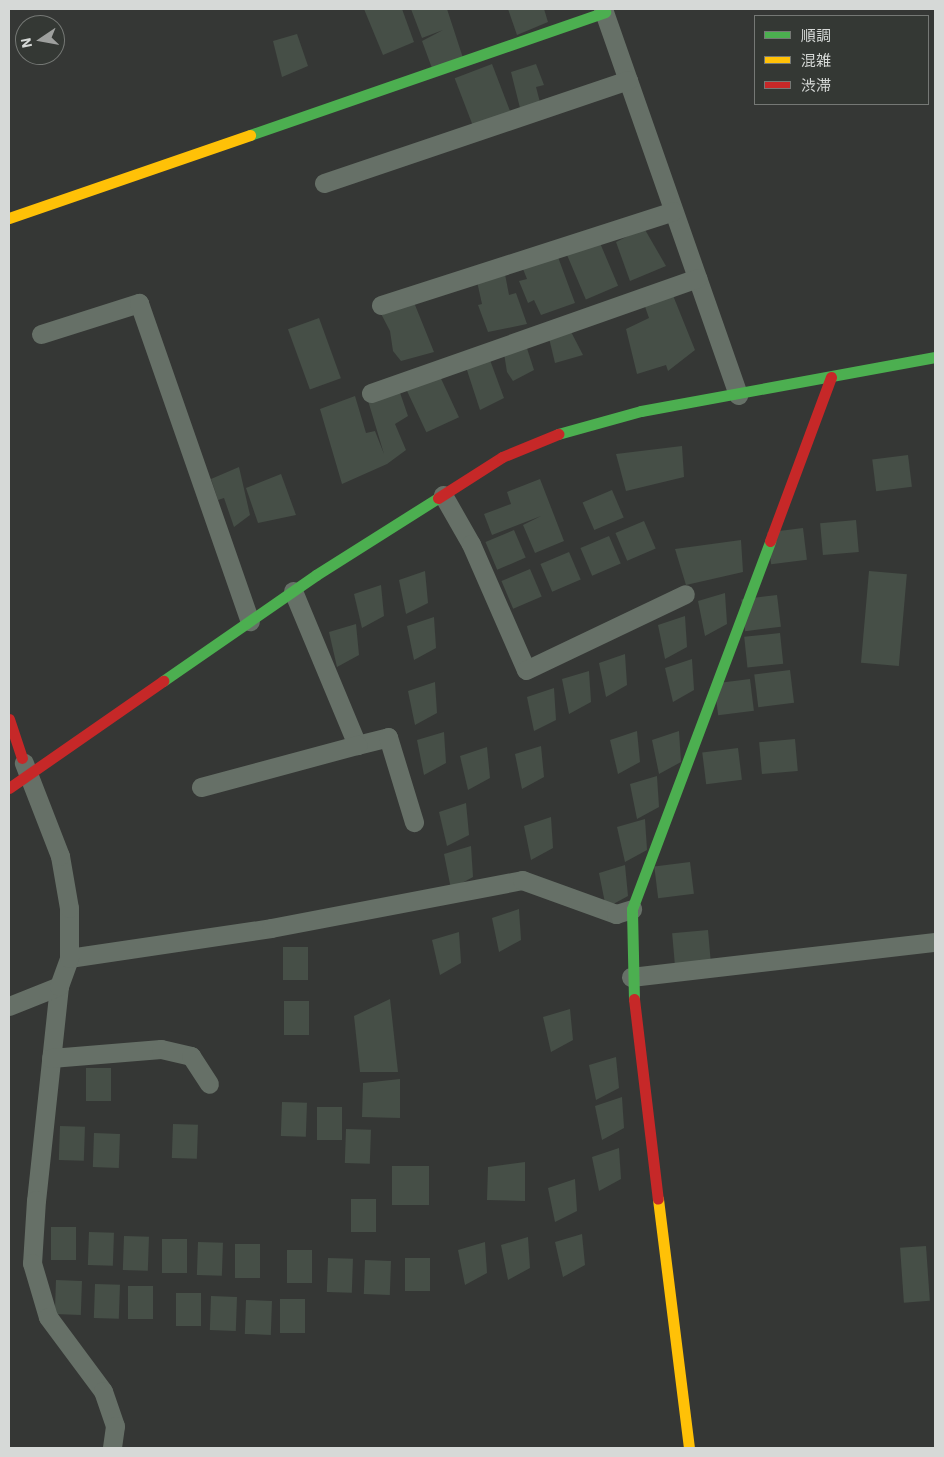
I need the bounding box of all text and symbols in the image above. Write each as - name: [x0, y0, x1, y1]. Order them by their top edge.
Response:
- north arrow: [15, 15, 65, 65]
- legend: [754, 15, 929, 105]
- text: 順調: [801, 26, 831, 45]
- text: N: [16, 36, 36, 50]
- text: 混雑: [801, 51, 831, 70]
- text: 渋滞: [801, 76, 831, 95]

